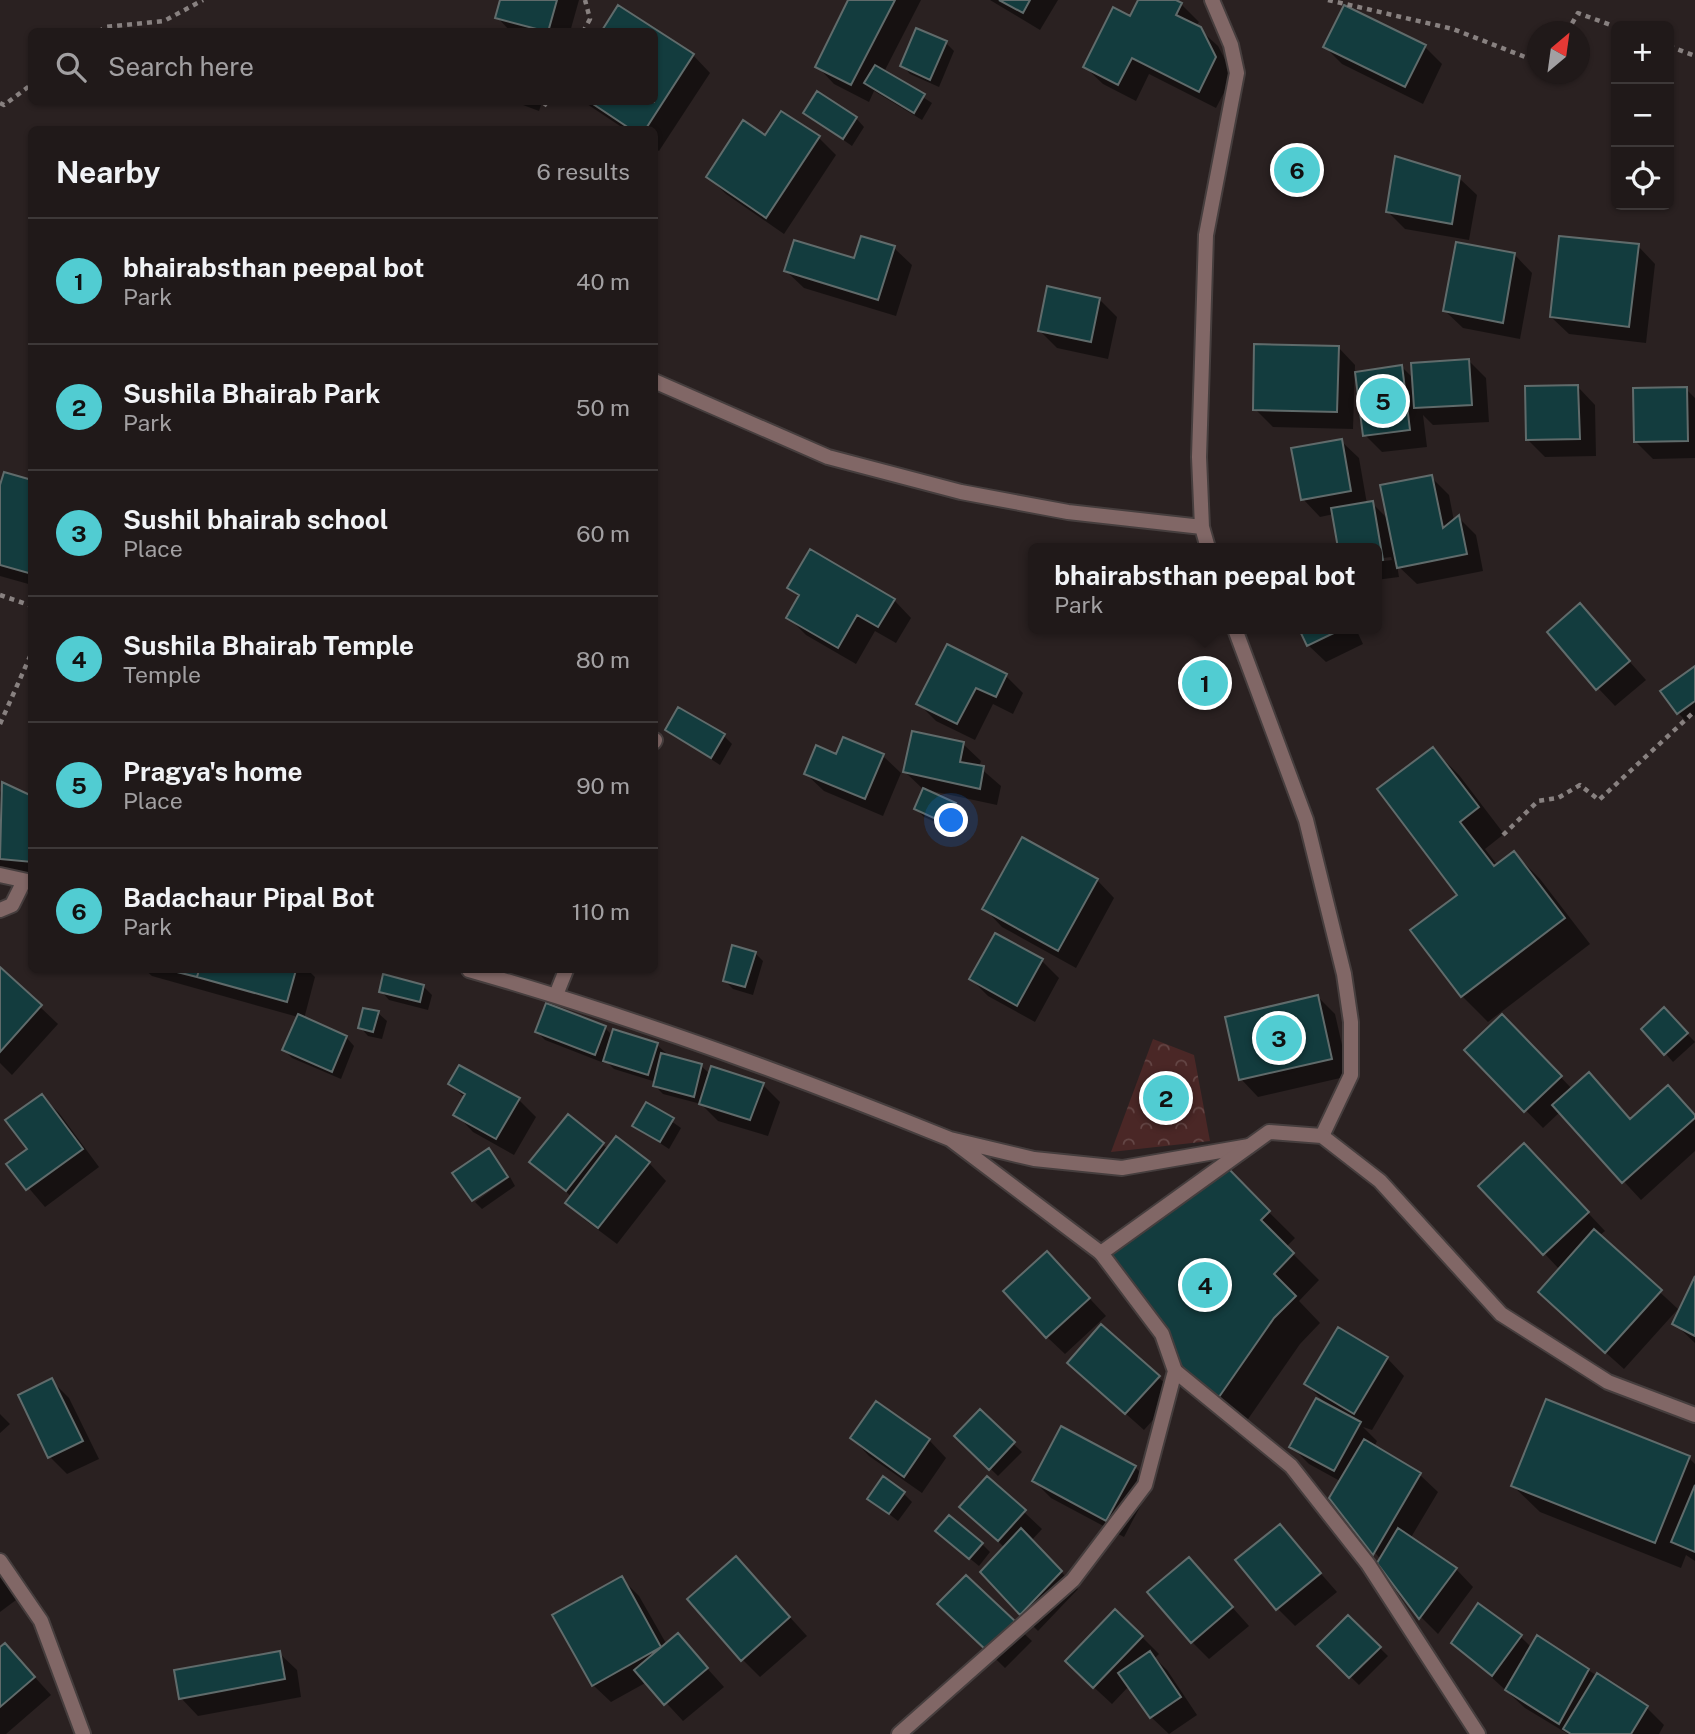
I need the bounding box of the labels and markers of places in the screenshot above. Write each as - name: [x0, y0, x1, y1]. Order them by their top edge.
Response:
- pin: 6: [1274, 144, 1320, 196]
- pin: 5: [1360, 375, 1406, 427]
- pin: 1: [1182, 657, 1228, 709]
- pin: 3: [1256, 1012, 1302, 1064]
- pin: 2: [1143, 1072, 1189, 1124]
- pin: 4: [1182, 1259, 1228, 1311]

